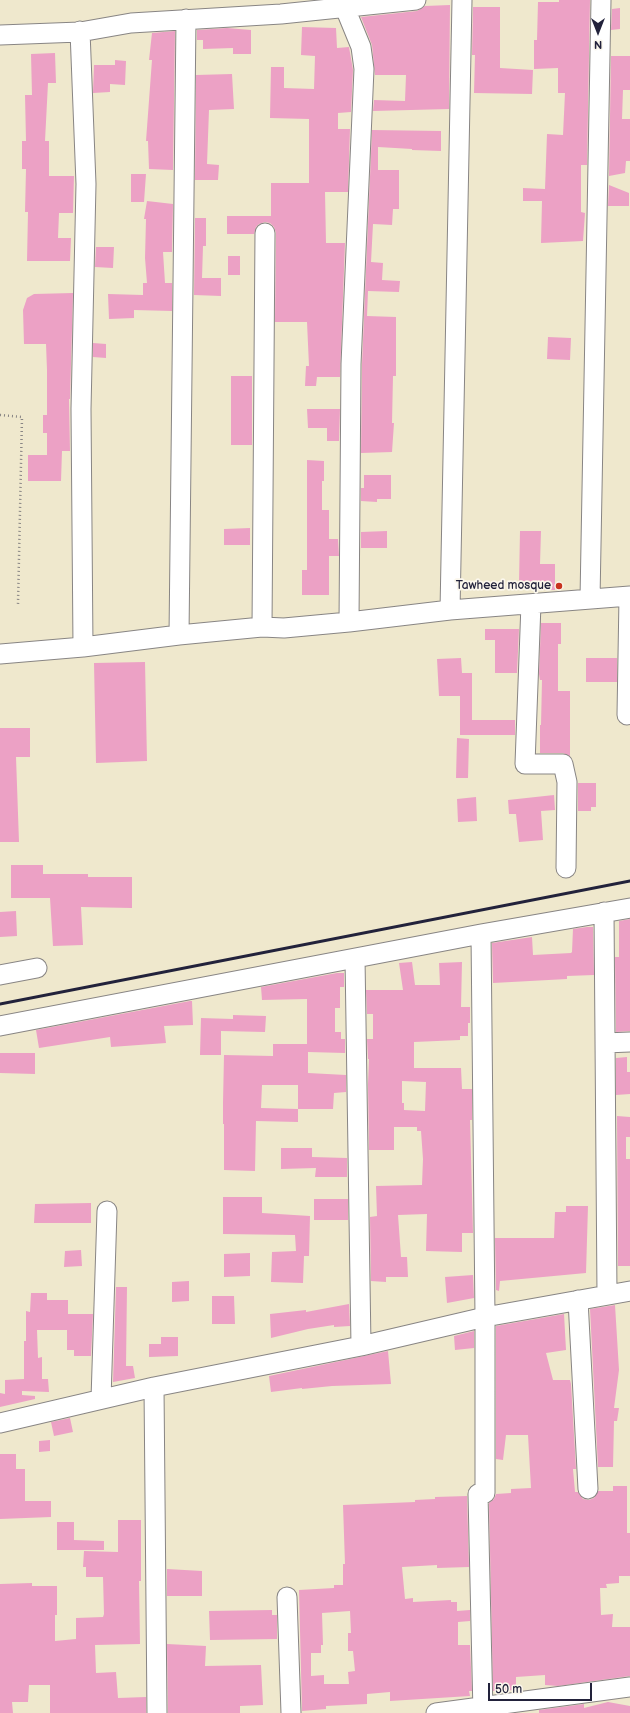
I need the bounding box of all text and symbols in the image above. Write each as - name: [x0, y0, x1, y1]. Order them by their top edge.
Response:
- north arrow: [578, 12, 618, 52]
- text: N: [594, 38, 602, 51]
- place label: Tawheed mosque: [456, 579, 551, 593]
- marker: Tawheed mosque: [554, 581, 564, 591]
- scale bar: [490, 1675, 594, 1701]
- text: 50 m: [495, 1682, 522, 1697]

